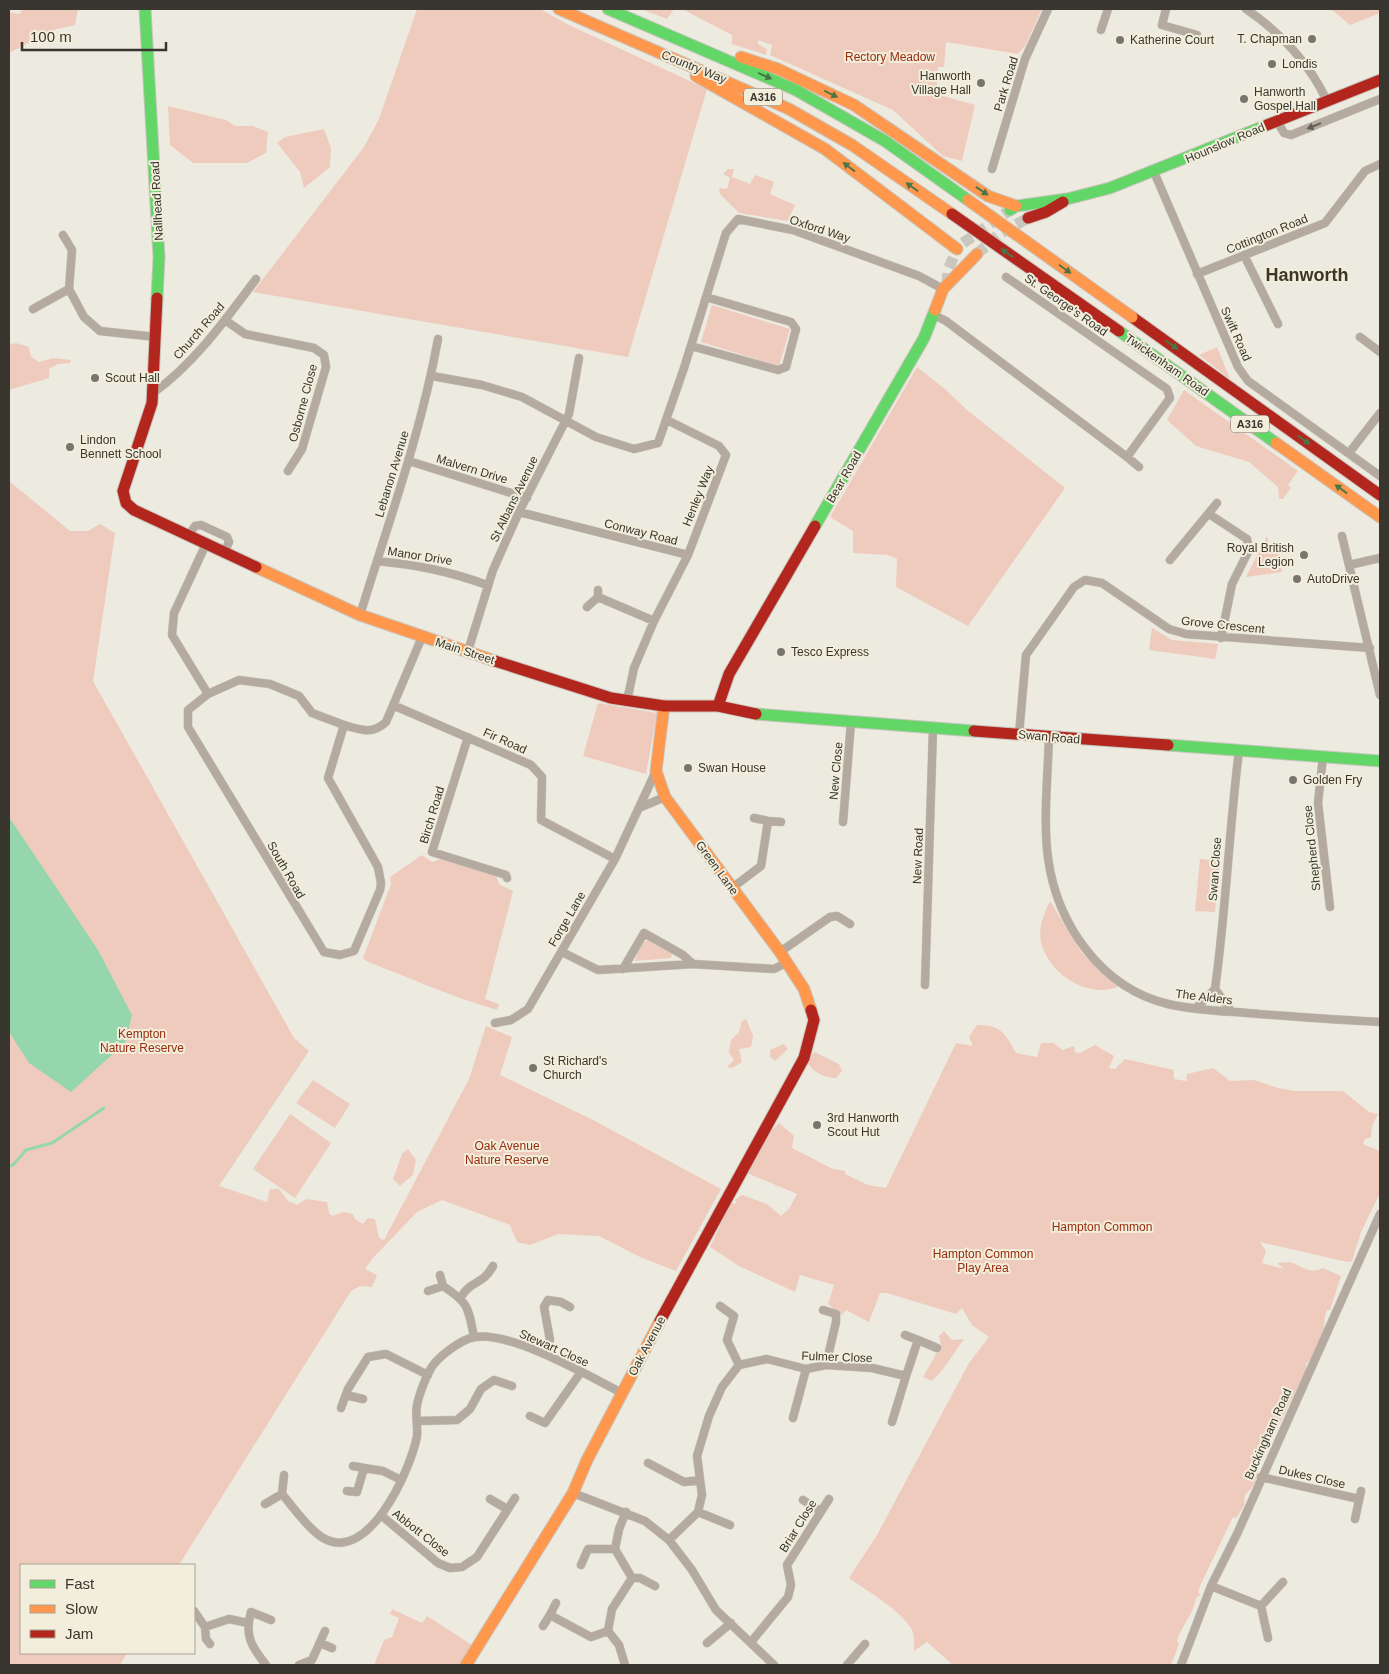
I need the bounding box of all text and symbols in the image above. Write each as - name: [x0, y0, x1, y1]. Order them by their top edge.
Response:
- scale bar: [22, 20, 166, 52]
- text: 100 m: [30, 28, 72, 45]
- place label: T. Chapman: [1237, 32, 1302, 46]
- place label: Katherine Court: [1130, 33, 1215, 47]
- marker: T. Chapman: [1306, 33, 1318, 45]
- marker: Katherine Court: [1114, 34, 1126, 46]
- street label: Country Way: [659, 48, 729, 86]
- park label: Rectory Meadow: [845, 50, 935, 64]
- street label: Park Road: [991, 55, 1021, 113]
- place label: Londis: [1282, 57, 1317, 71]
- marker: Londis: [1266, 58, 1278, 70]
- place label: Hanworth Village Hall: [911, 69, 971, 97]
- one-way arrow: [758, 73, 772, 81]
- marker: Hanworth Village Hall: [975, 77, 987, 89]
- place label: Hanworth Gospel Hall: [1254, 85, 1316, 113]
- road number: A316: [744, 88, 782, 105]
- one-way arrow: [824, 90, 838, 98]
- marker: Hanworth Gospel Hall: [1238, 93, 1250, 105]
- street label: Hounslow Road: [1183, 120, 1267, 166]
- one-way arrow: [1307, 122, 1321, 130]
- street label: Nallhead Road: [148, 161, 166, 241]
- one-way arrow: [842, 162, 856, 172]
- one-way arrow: [905, 182, 919, 192]
- one-way arrow: [975, 187, 989, 196]
- street label: Cottington Road: [1224, 211, 1310, 257]
- street label: Oxford Way: [788, 213, 852, 245]
- one-way arrow: [1001, 248, 1014, 258]
- one-way arrow: [1058, 264, 1072, 274]
- district label: Hanworth: [1266, 265, 1349, 285]
- street label: St. George's Road: [1022, 271, 1110, 339]
- street label: Church Road: [171, 300, 227, 362]
- street label: Swift Road: [1218, 305, 1254, 363]
- street label: Twickenham Road: [1123, 331, 1211, 399]
- one-way arrow: [1165, 340, 1179, 350]
- street label: Osborne Close: [286, 362, 320, 443]
- place label: Scout Hall: [105, 371, 160, 385]
- marker: Scout Hall: [89, 372, 101, 384]
- road number: A316: [1231, 416, 1269, 432]
- street label: Lebanon Avenue: [372, 429, 412, 519]
- place label: Lindon Bennett School: [80, 433, 161, 461]
- one-way arrow: [1297, 435, 1311, 445]
- marker: Lindon Bennett School: [64, 441, 76, 453]
- street label: Bear Road: [824, 449, 864, 505]
- street label: Malvern Drive: [435, 451, 510, 487]
- street label: St Albans Avenue: [487, 453, 541, 544]
- street label: Henley Way: [679, 464, 717, 528]
- one-way arrow: [1334, 484, 1347, 494]
- street label: Conway Road: [603, 516, 679, 548]
- place label: Royal British Legion: [1227, 541, 1294, 569]
- street label: Manor Drive: [387, 544, 454, 568]
- marker: Royal British Legion: [1298, 549, 1310, 561]
- place label: AutoDrive: [1307, 572, 1360, 586]
- marker: AutoDrive: [1291, 573, 1303, 585]
- street label: Grove Crescent: [1180, 614, 1266, 636]
- street label: Main Street: [434, 635, 497, 667]
- place label: Tesco Express: [791, 645, 869, 659]
- marker: Tesco Express: [775, 646, 787, 658]
- street label: Fir Road: [481, 725, 529, 757]
- street label: Swan Road: [1017, 727, 1081, 747]
- street label: New Close: [826, 741, 846, 801]
- place label: Swan House: [698, 761, 766, 775]
- marker: Swan House: [682, 762, 694, 774]
- place label: Golden Fry: [1303, 773, 1362, 787]
- marker: Golden Fry: [1287, 774, 1299, 786]
- street label: Birch Road: [417, 785, 447, 845]
- street label: Shepherd Close: [1301, 804, 1323, 892]
- street label: New Road: [910, 828, 926, 884]
- street label: Swan Close: [1206, 836, 1224, 901]
- street label: Green Lane: [693, 838, 741, 898]
- street label: South Road: [264, 839, 308, 901]
- street label: Forge Lane: [546, 889, 589, 949]
- street label: The Alders: [1175, 987, 1233, 1007]
- park label: Kempton Nature Reserve: [100, 1027, 184, 1055]
- place label: St Richard's Church: [543, 1054, 607, 1082]
- marker: St Richard's Church: [527, 1062, 539, 1074]
- place label: 3rd Hanworth Scout Hut: [827, 1111, 899, 1139]
- marker: 3rd Hanworth Scout Hut: [811, 1119, 823, 1131]
- park label: Oak Avenue Nature Reserve: [465, 1139, 549, 1167]
- park label: Hampton Common: [1052, 1220, 1152, 1234]
- park label: Hampton Common Play Area: [933, 1247, 1033, 1275]
- street label: Oak Avenue: [626, 1314, 669, 1378]
- street label: Stewart Close: [517, 1326, 591, 1370]
- street label: Fulmer Close: [801, 1349, 873, 1365]
- street label: Buckingham Road: [1242, 1386, 1294, 1482]
- street label: Dukes Close: [1277, 1463, 1347, 1492]
- street label: Briar Close: [776, 1497, 820, 1555]
- street label: Abbott Close: [390, 1506, 453, 1560]
- legend: [20, 1564, 195, 1654]
- text: Fast: [65, 1575, 95, 1592]
- text: Slow: [65, 1600, 98, 1617]
- text: Jam: [65, 1625, 93, 1642]

